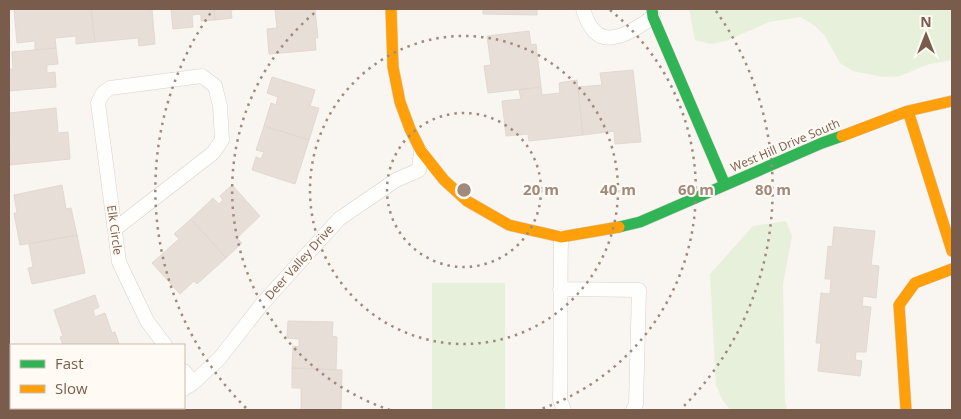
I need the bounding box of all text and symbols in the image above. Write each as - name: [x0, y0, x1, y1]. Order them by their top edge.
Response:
- north arrow: [901, 10, 951, 60]
- text: N: [920, 12, 932, 31]
- street label: West Hill Drive South: [728, 114, 842, 176]
- text: 20 m: [523, 179, 559, 199]
- text: 40 m: [600, 179, 636, 199]
- text: 60 m: [678, 179, 714, 199]
- text: 80 m: [755, 179, 791, 199]
- centre of rings: [455, 181, 473, 199]
- street label: Elk Circle: [103, 204, 127, 256]
- street label: Deer Valley Drive: [261, 221, 337, 303]
- legend: [10, 344, 185, 409]
- text: Fast: [55, 353, 84, 373]
- text: Slow: [55, 378, 88, 398]

